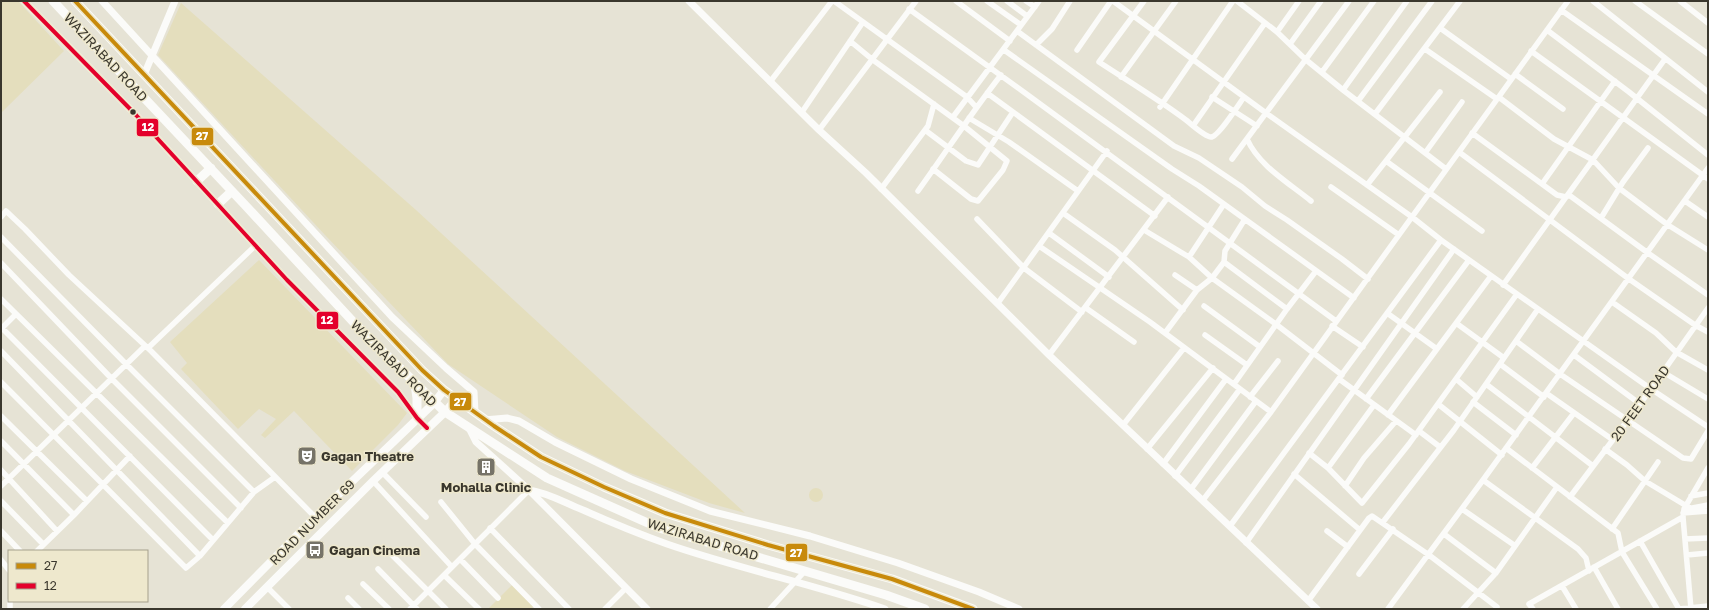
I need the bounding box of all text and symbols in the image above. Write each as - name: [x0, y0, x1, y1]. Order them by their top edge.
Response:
- street label: WAZIRABAD ROAD: [61, 9, 151, 105]
- unlabelled marker: [128, 107, 138, 117]
- line badge: 12: [136, 118, 159, 137]
- text: 12: [142, 120, 154, 133]
- line badge: 27: [191, 127, 214, 146]
- text: 27: [196, 129, 208, 142]
- line badge: 12: [316, 311, 339, 330]
- text: 12: [321, 313, 333, 326]
- street label: WAZIRABAD ROAD: [348, 317, 440, 409]
- street label: 20 FEET ROAD: [1607, 362, 1673, 444]
- line badge: 27: [449, 392, 472, 411]
- text: 27: [454, 395, 466, 408]
- theatre icon: Gagan Theatre: [296, 445, 318, 467]
- place label: Gagan Theatre: [321, 448, 414, 464]
- building icon: Mohalla Clinic: [475, 456, 497, 478]
- street label: ROAD NUMBER 69: [266, 476, 358, 568]
- place label: Mohalla Clinic: [441, 479, 532, 495]
- street label: WAZIRABAD ROAD: [645, 514, 761, 564]
- bus stop icon: Gagan Cinema: [304, 539, 326, 561]
- place label: Gagan Cinema: [329, 542, 420, 558]
- line badge: 27: [785, 543, 808, 562]
- text: 27: [790, 546, 802, 559]
- legend: [8, 550, 148, 602]
- text: 27: [44, 558, 57, 573]
- text: 12: [44, 578, 57, 593]

